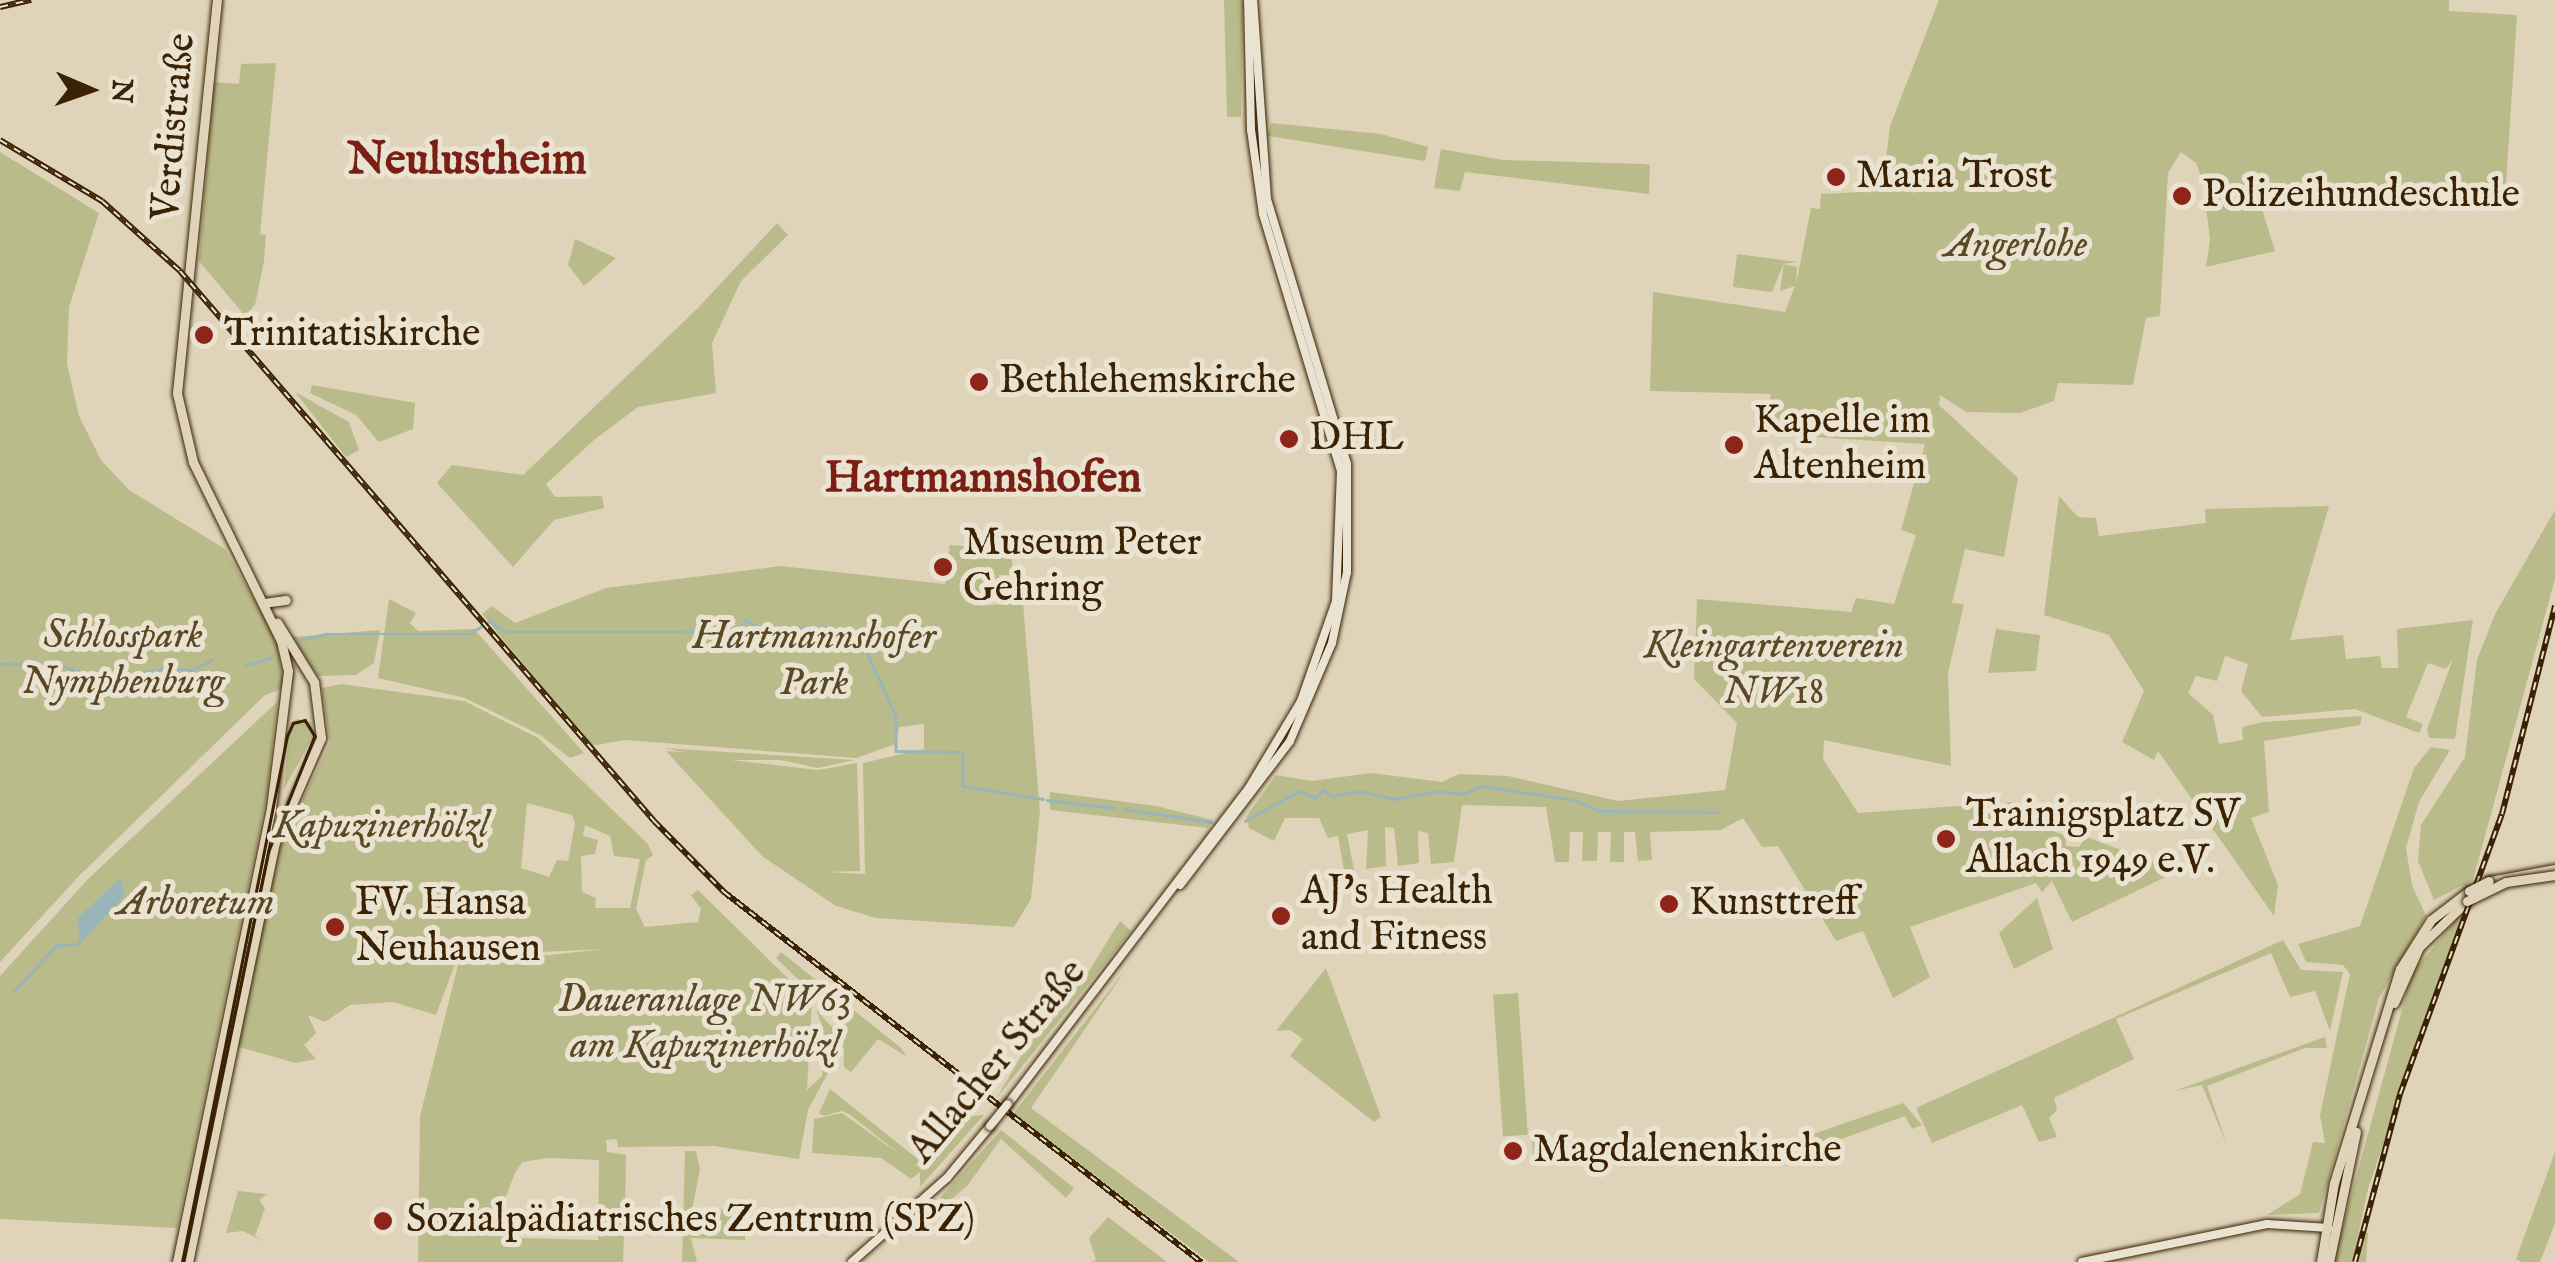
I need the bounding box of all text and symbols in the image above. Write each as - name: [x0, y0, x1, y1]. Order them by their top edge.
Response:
- street label: Verdistraße: [143, 31, 207, 223]
- north arrow: [40, 40, 140, 140]
- text: N: [103, 78, 138, 104]
- district label: Neulustheim: [347, 134, 587, 188]
- place label: Maria Trost: [1856, 153, 2052, 201]
- marker: Maria Trost: [1825, 166, 1847, 188]
- place label: Polizeihundeschule: [2202, 172, 2520, 220]
- marker: Polizeihundeschule: [2171, 185, 2193, 207]
- park label: Angerlohe: [1945, 222, 2087, 270]
- place label: Trinitatiskirche: [224, 311, 480, 359]
- marker: Trinitatiskirche: [193, 324, 215, 346]
- place label: Bethlehemskirche: [999, 358, 1296, 406]
- marker: Bethlehemskirche: [968, 371, 990, 393]
- place label: Kapelle im Altenheim: [1754, 398, 1931, 492]
- place label: DHL: [1309, 415, 1403, 463]
- marker: DHL: [1278, 428, 1300, 450]
- marker: Kapelle im Altenheim: [1723, 434, 1745, 456]
- district label: Hartmannshofen: [825, 452, 1141, 506]
- place label: Museum Peter Gehring: [963, 520, 1201, 614]
- marker: Museum Peter Gehring: [932, 556, 954, 578]
- park label: Schlosspark Nymphenburg: [22, 613, 224, 707]
- park label: Hartmannshofer Park: [693, 614, 935, 708]
- park label: Kleingartenverein NW18: [1644, 623, 1904, 717]
- place label: Trainigsplatz SV Allach 1949 e.V.: [1966, 792, 2240, 886]
- park label: Kapuzinerhölzl: [273, 803, 489, 851]
- marker: Trainigsplatz SV Allach 1949 e.V.: [1935, 828, 1957, 850]
- place label: AJ's Health and Fitness: [1301, 869, 1493, 963]
- park label: Arboretum: [118, 880, 274, 928]
- place label: FV. Hansa Neuhausen: [355, 880, 541, 974]
- place label: Kunsttreff: [1689, 880, 1858, 928]
- marker: Kunsttreff: [1658, 893, 1680, 915]
- marker: AJ's Health and Fitness: [1270, 905, 1292, 927]
- marker: FV. Hansa Neuhausen: [324, 916, 346, 938]
- street label: Allacher Straße: [899, 950, 1097, 1174]
- park label: Daueranlage NW63 am Kapuzinerhölzl: [558, 977, 852, 1071]
- place label: Magdalenenkirche: [1533, 1127, 1842, 1175]
- marker: Magdalenenkirche: [1502, 1140, 1524, 1162]
- place label: Sozialpädiatrisches Zentrum (SPZ): [406, 1197, 975, 1245]
- marker: Sozialpädiatrisches Zentrum (SPZ): [370, 1208, 396, 1234]

